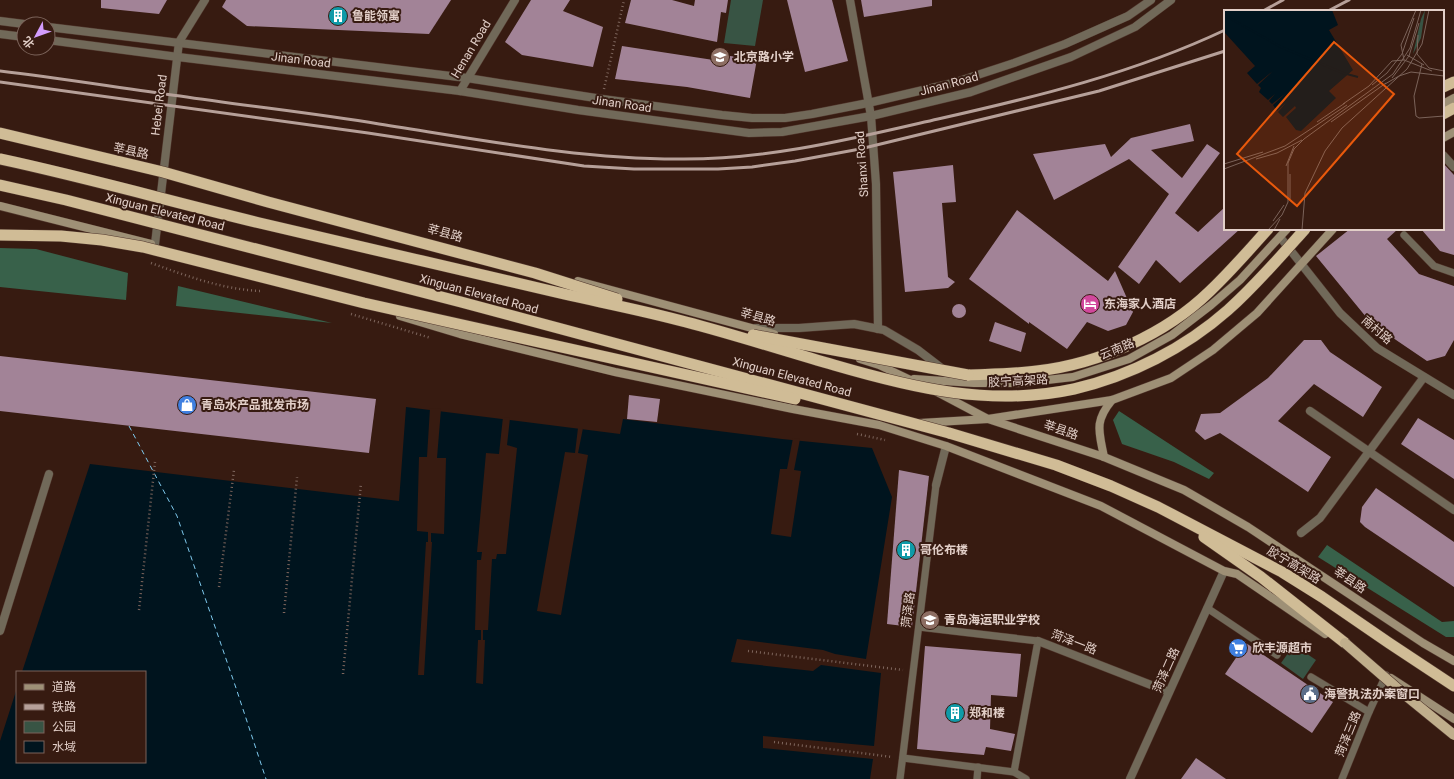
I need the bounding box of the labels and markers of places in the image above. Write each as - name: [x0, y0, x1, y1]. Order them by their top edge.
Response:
- building icon: 鲁能领寓: [327, 5, 349, 27]
- place label: 鲁能领寓: [352, 9, 400, 23]
- school or university icon: 北京路小学: [709, 46, 731, 68]
- place label: 北京路小学: [734, 50, 794, 64]
- hotel icon: 东海家人酒店: [1079, 293, 1101, 315]
- place label: 东海家人酒店: [1104, 297, 1176, 311]
- shop icon: 青岛水产品批发市场: [176, 394, 198, 416]
- place label: 青岛水产品批发市场: [201, 398, 309, 412]
- building icon: 哥伦布楼: [895, 539, 917, 561]
- place label: 哥伦布楼: [920, 543, 968, 557]
- school or university icon: 青岛海运职业学校: [919, 609, 941, 631]
- place label: 青岛海运职业学校: [944, 613, 1040, 627]
- supermarket icon: 欣丰源超市: [1227, 637, 1249, 659]
- place label: 欣丰源超市: [1252, 641, 1312, 655]
- public building icon: 海警执法办案窗口: [1299, 683, 1321, 705]
- place label: 海警执法办案窗口: [1324, 687, 1420, 701]
- building icon: 郑和楼: [944, 702, 966, 724]
- place label: 郑和楼: [969, 706, 1005, 720]

